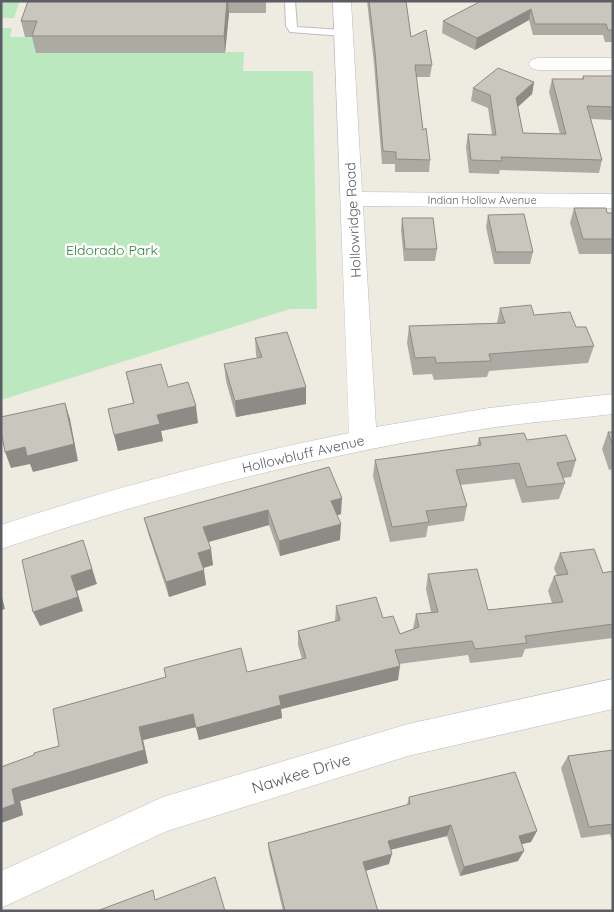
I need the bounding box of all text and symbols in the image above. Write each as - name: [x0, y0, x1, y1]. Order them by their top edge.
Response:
- street label: Hollowridge Road: [341, 162, 365, 278]
- street label: Indian Hollow Avenue: [427, 193, 537, 207]
- park label: Eldorado Park: [66, 241, 158, 259]
- street label: Hollowbluff Avenue: [240, 431, 366, 477]
- street label: Nawkee Drive: [249, 748, 353, 798]

